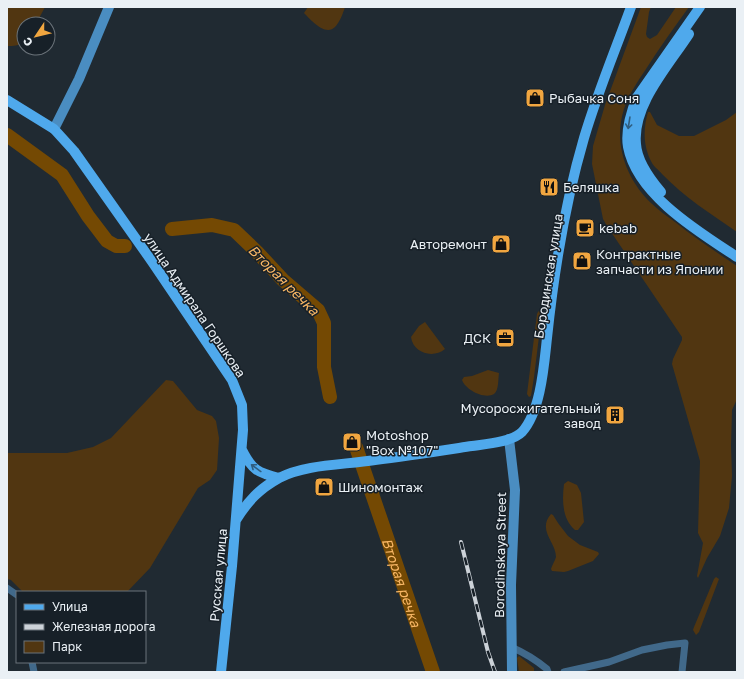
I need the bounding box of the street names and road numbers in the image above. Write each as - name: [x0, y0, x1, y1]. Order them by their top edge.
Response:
- street label: Бородинская улица: [530, 212, 566, 340]
- street label: улица Адмирала Горшкова: [141, 230, 249, 380]
- street label: Borodinskaya Street: [491, 492, 509, 618]
- street label: Русская улица: [206, 528, 230, 622]

